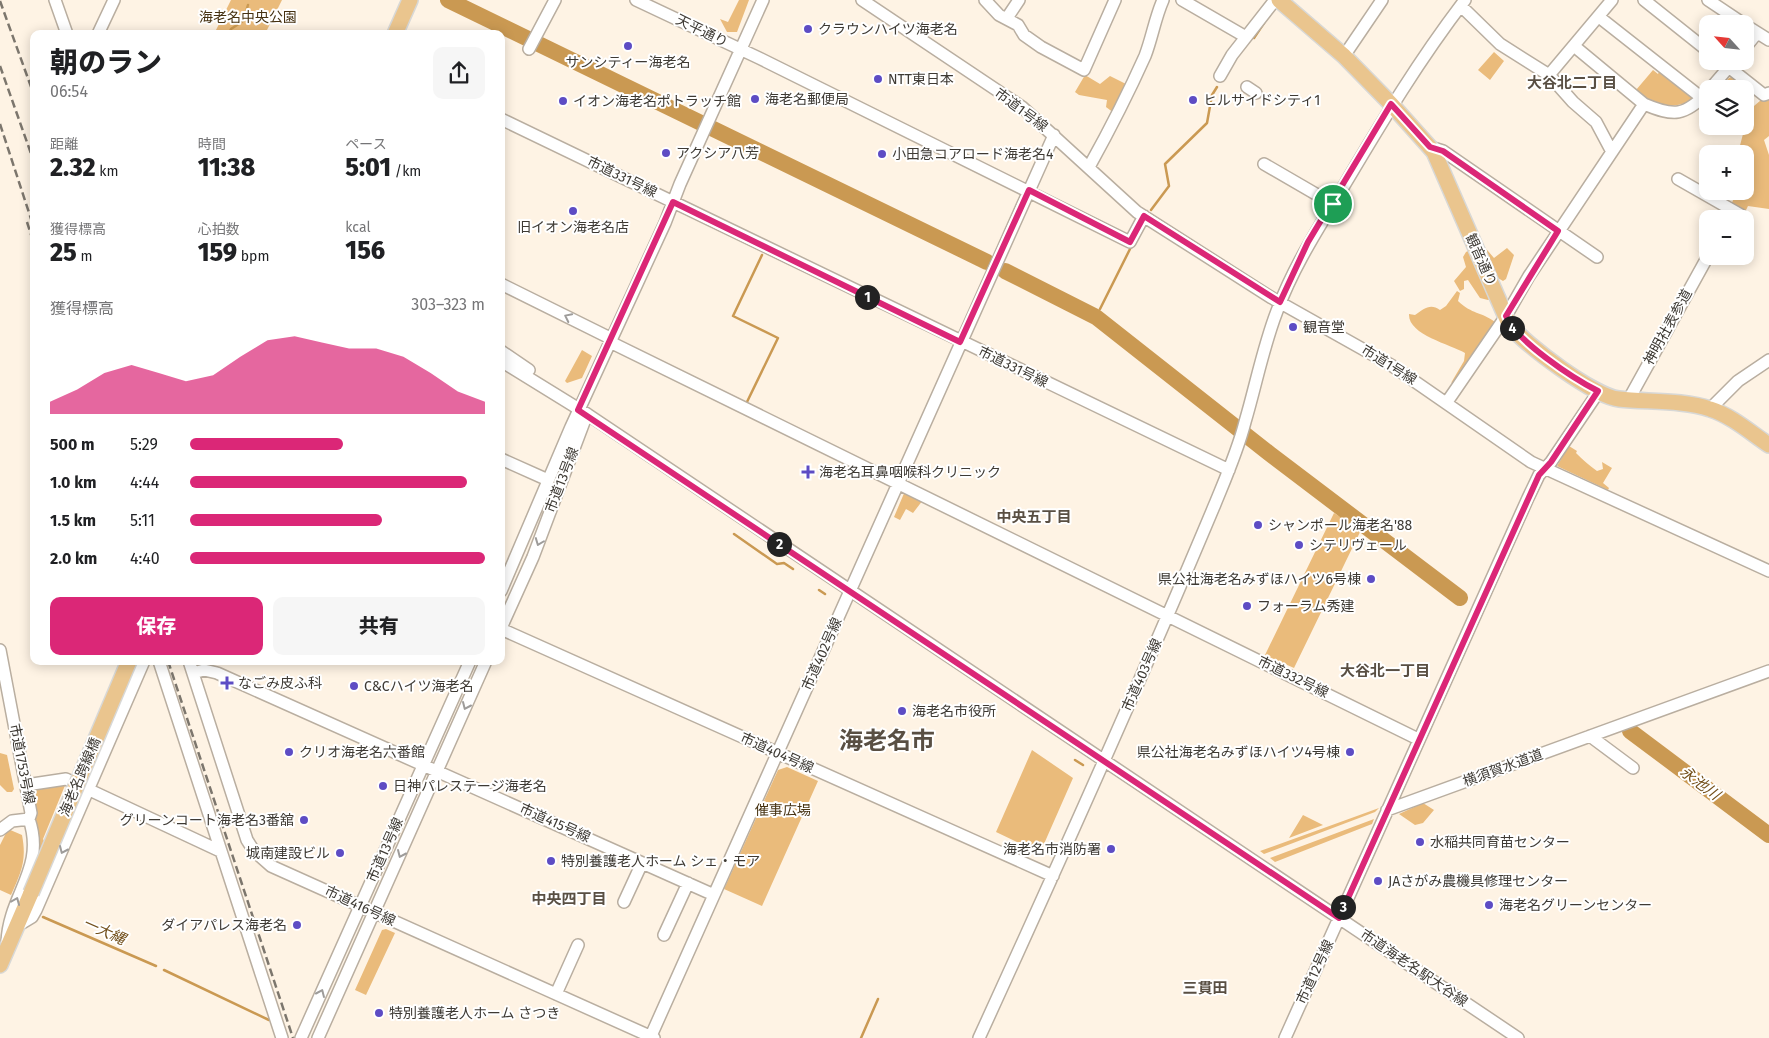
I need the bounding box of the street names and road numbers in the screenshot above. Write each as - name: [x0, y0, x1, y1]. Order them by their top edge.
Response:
- street label: 天平通り: [673, 11, 731, 51]
- street label: 市道1号線: [991, 85, 1051, 135]
- street label: 市道331号線: [584, 153, 660, 201]
- street label: 観音通り: [1462, 231, 1500, 289]
- street label: 神明社表参道: [1640, 286, 1696, 368]
- street label: 市道1号線: [1358, 341, 1420, 389]
- street label: 市道331号線: [975, 343, 1051, 391]
- street label: 市道13号線: [542, 445, 582, 515]
- street label: 市道402号線: [798, 615, 846, 693]
- street label: 市道403号線: [1118, 636, 1166, 714]
- street label: 市道332号線: [1255, 653, 1331, 701]
- street label: 市道1753号線: [6, 722, 38, 806]
- street label: 市道404号線: [738, 729, 816, 777]
- street label: 海老名跨線橋: [56, 735, 104, 819]
- street label: 横須賀水道道: [1461, 746, 1545, 790]
- street label: 市道415号線: [517, 800, 593, 846]
- street label: 市道13号線: [363, 815, 407, 885]
- street label: 市道416号線: [322, 882, 398, 930]
- street label: 市道海老名駅大谷線: [1357, 926, 1471, 1010]
- street label: 市道12号線: [1293, 937, 1337, 1007]

